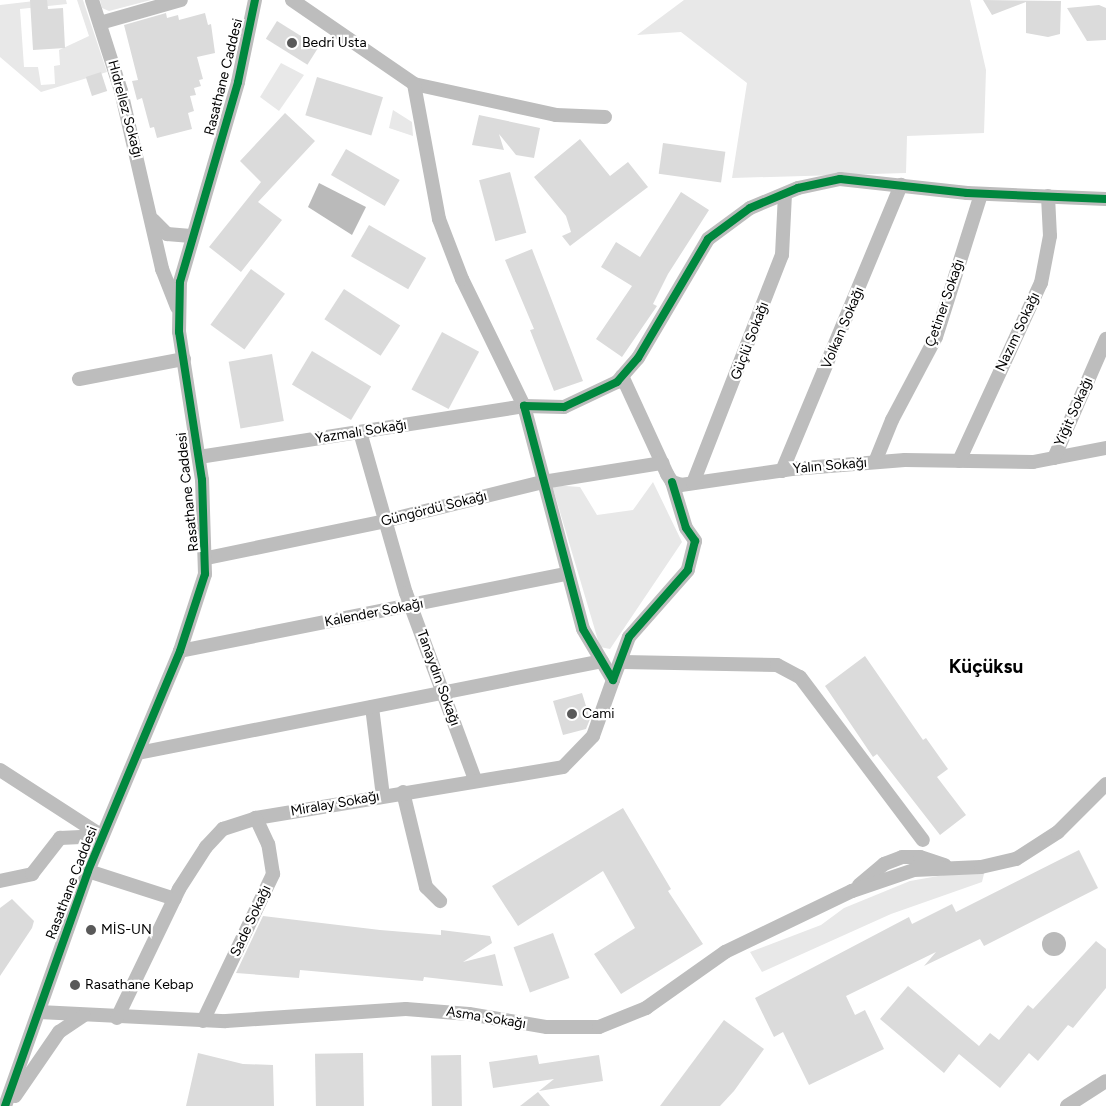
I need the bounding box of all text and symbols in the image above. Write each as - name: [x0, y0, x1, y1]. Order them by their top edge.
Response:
- street label: Rasathane Caddesi: [201, 17, 247, 137]
- place label: Bedri Usta: [302, 35, 367, 51]
- marker: Bedri Usta: [286, 37, 298, 49]
- street label: Hıdrellez Sokağı: [104, 58, 146, 160]
- street label: Çetiner Sokağı: [922, 257, 968, 349]
- street label: Volkan Sokağı: [818, 285, 868, 371]
- street label: Nazım Sokağı: [992, 290, 1044, 374]
- street label: Güçlü Sokağı: [727, 300, 773, 382]
- street label: Yiğit Sokağı: [1051, 375, 1097, 449]
- street label: Yazmalı Sokağı: [314, 416, 408, 448]
- street label: Rasathane Caddesi: [173, 432, 203, 552]
- street label: Yalın Sokağı: [792, 454, 868, 478]
- street label: Güngördü Sokağı: [379, 488, 489, 530]
- street label: Kalender Sokağı: [323, 595, 425, 631]
- street label: Tanaydın Sokağı: [413, 628, 463, 728]
- district label: Küçüksu: [949, 656, 1023, 678]
- place label: Cami: [582, 706, 614, 722]
- marker: Cami: [566, 708, 578, 720]
- street label: Miralay Sokağı: [289, 788, 381, 820]
- street label: Rasathane Caddesi: [43, 824, 101, 942]
- street label: Sade Sokağı: [227, 883, 275, 959]
- place label: MİS-UN: [101, 922, 152, 938]
- marker: MİS-UN: [85, 924, 97, 936]
- place label: Rasathane Kebap: [85, 977, 193, 993]
- marker: Rasathane Kebap: [69, 979, 81, 991]
- street label: Asma Sokağı: [445, 1003, 527, 1033]

